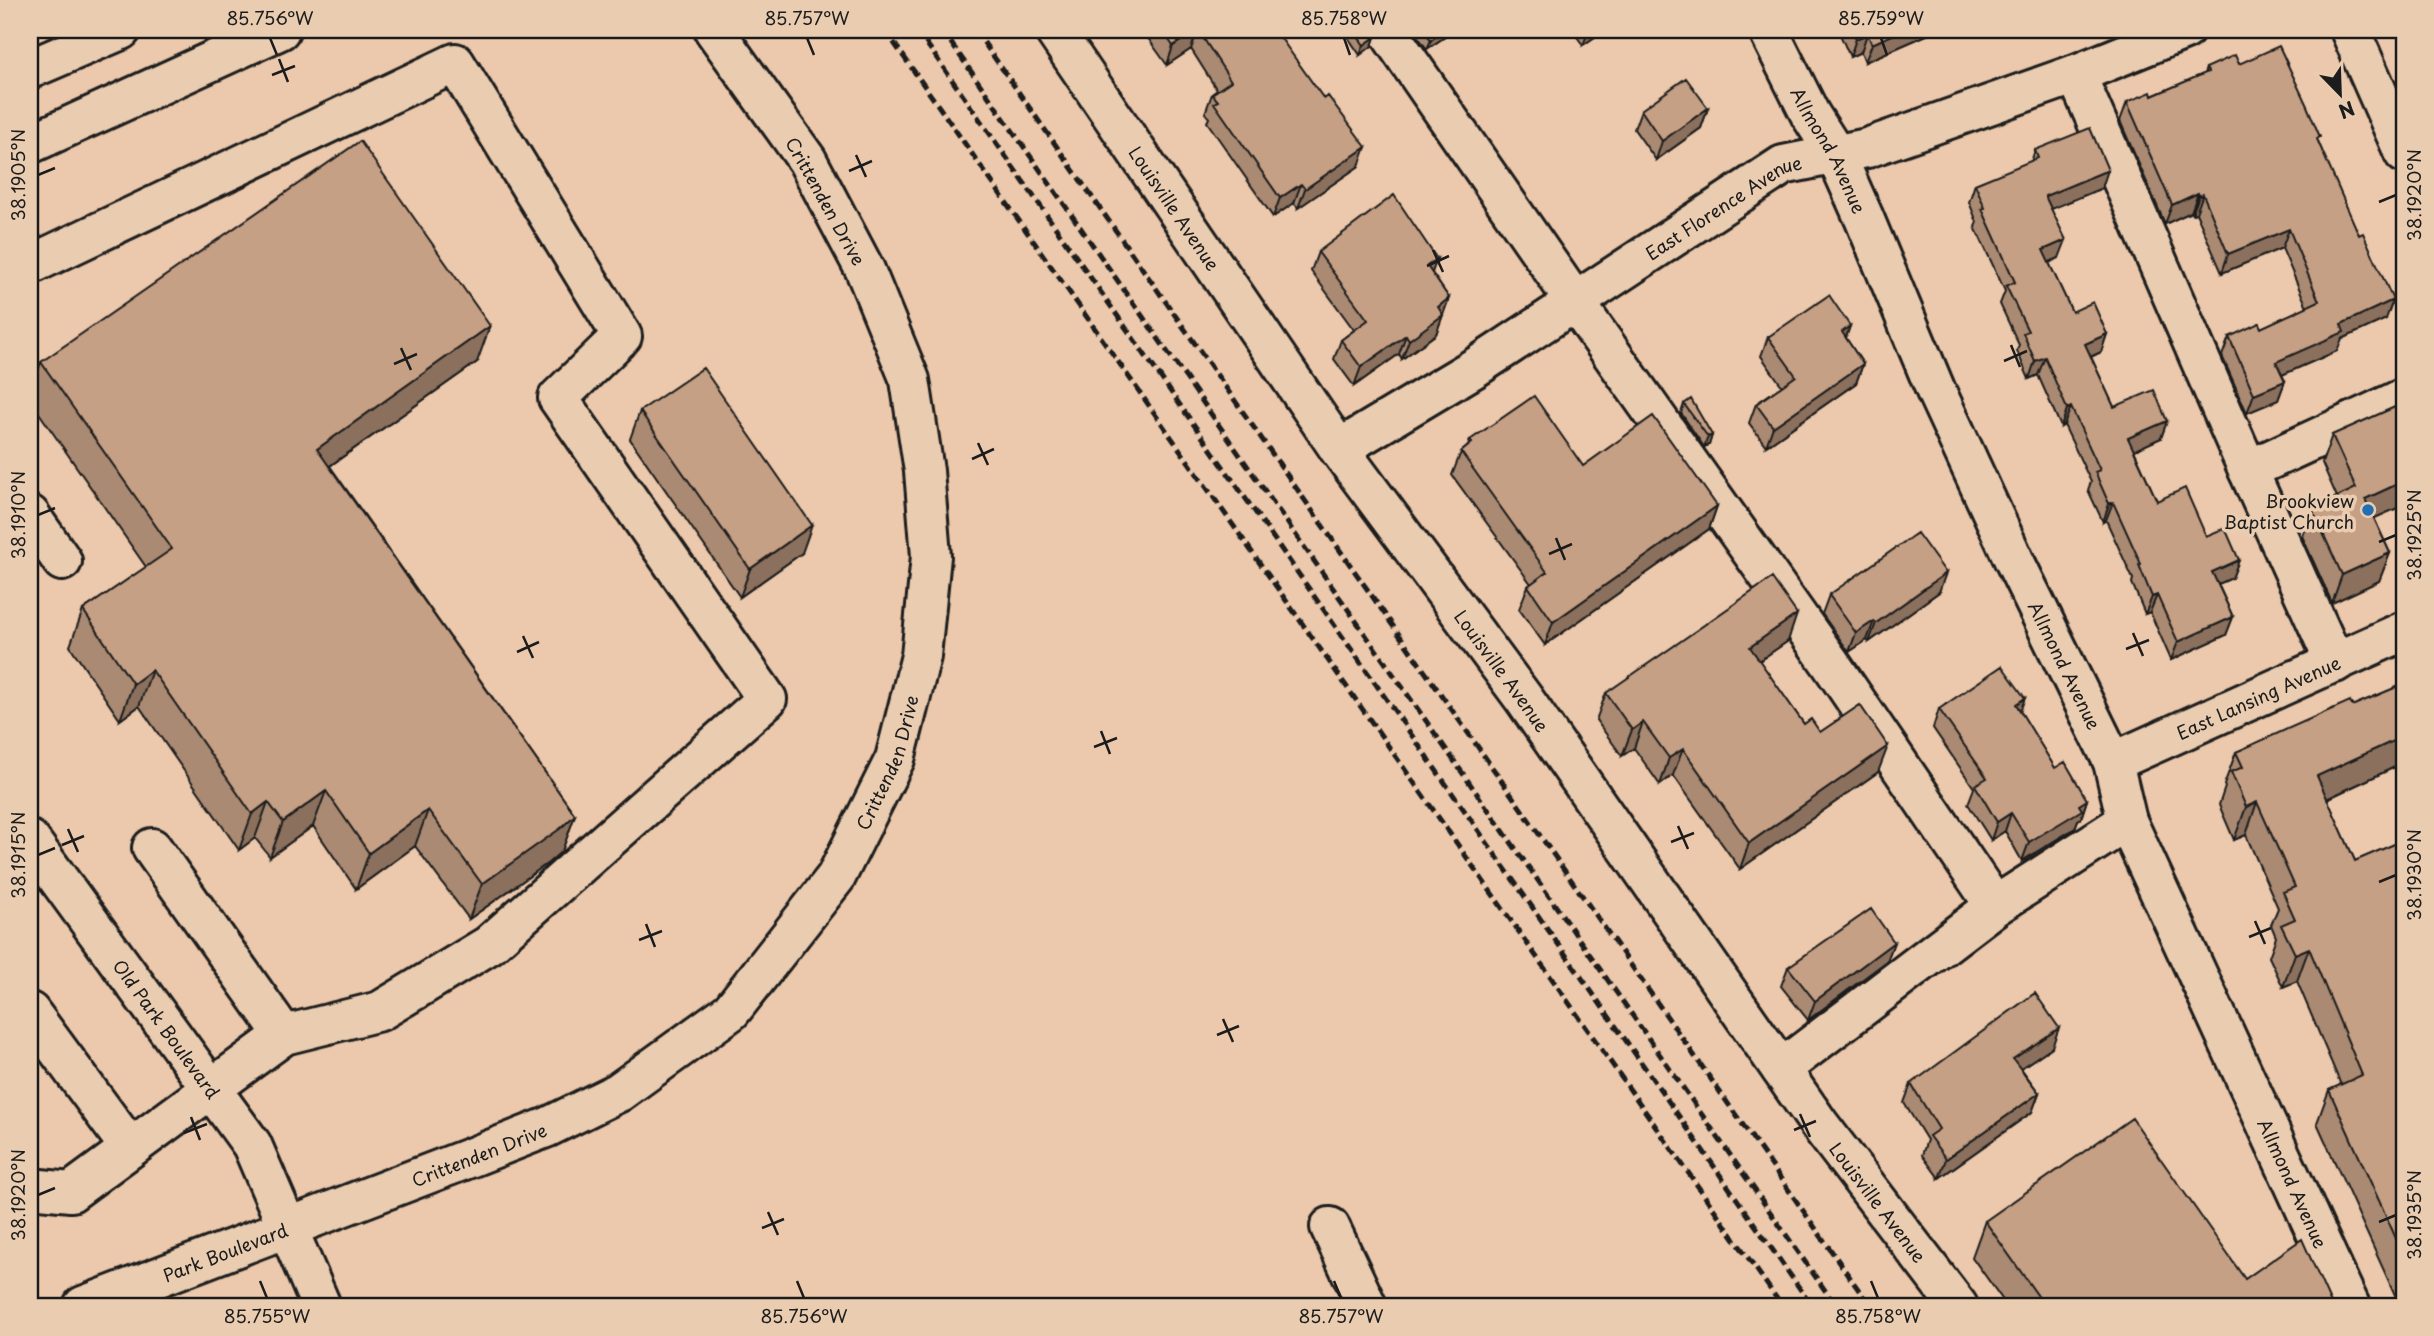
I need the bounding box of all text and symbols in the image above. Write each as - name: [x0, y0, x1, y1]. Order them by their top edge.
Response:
- text: 85.756°W: [227, 4, 314, 31]
- text: 85.757°W: [764, 4, 850, 31]
- text: 85.758°W: [1301, 4, 1388, 31]
- text: 85.759°W: [1838, 4, 1925, 31]
- north arrow: [2304, 60, 2374, 130]
- street label: Allmond Avenue: [1785, 82, 1874, 218]
- text: N: [2335, 95, 2359, 126]
- text: 38.1905°N: [4, 129, 31, 221]
- street label: Crittenden Drive: [780, 132, 872, 270]
- street label: Louisville Avenue: [1123, 140, 1227, 276]
- street label: East Florence Avenue: [1639, 148, 1804, 266]
- text: 38.1920°N: [2400, 149, 2427, 241]
- text: 38.1910°N: [4, 471, 31, 559]
- place label: Brookview Baptist Church: [2224, 487, 2354, 535]
- text: 38.1925°N: [2400, 489, 2427, 581]
- marker: Brookview Baptist Church: [2360, 502, 2376, 518]
- street label: Allmond Avenue: [2023, 596, 2109, 734]
- street label: Louisville Avenue: [1449, 604, 1556, 737]
- street label: East Lansing Avenue: [2172, 648, 2345, 745]
- street label: Crittenden Drive: [848, 692, 924, 834]
- text: 38.1915°N: [4, 811, 31, 899]
- text: 38.1930°N: [2400, 829, 2427, 921]
- street label: Old Park Boulevard: [107, 953, 227, 1104]
- street label: Allmond Avenue: [2252, 1114, 2335, 1252]
- street label: Crittenden Drive: [407, 1115, 550, 1193]
- street label: Louisville Avenue: [1824, 1136, 1933, 1268]
- text: 38.1920°N: [4, 1149, 31, 1241]
- text: 38.1935°N: [2400, 1170, 2427, 1260]
- street label: Park Boulevard: [159, 1215, 291, 1288]
- text: 85.755°W: [224, 1302, 311, 1329]
- text: 85.756°W: [761, 1302, 848, 1329]
- text: 85.757°W: [1298, 1302, 1384, 1329]
- text: 85.758°W: [1835, 1302, 1922, 1329]

